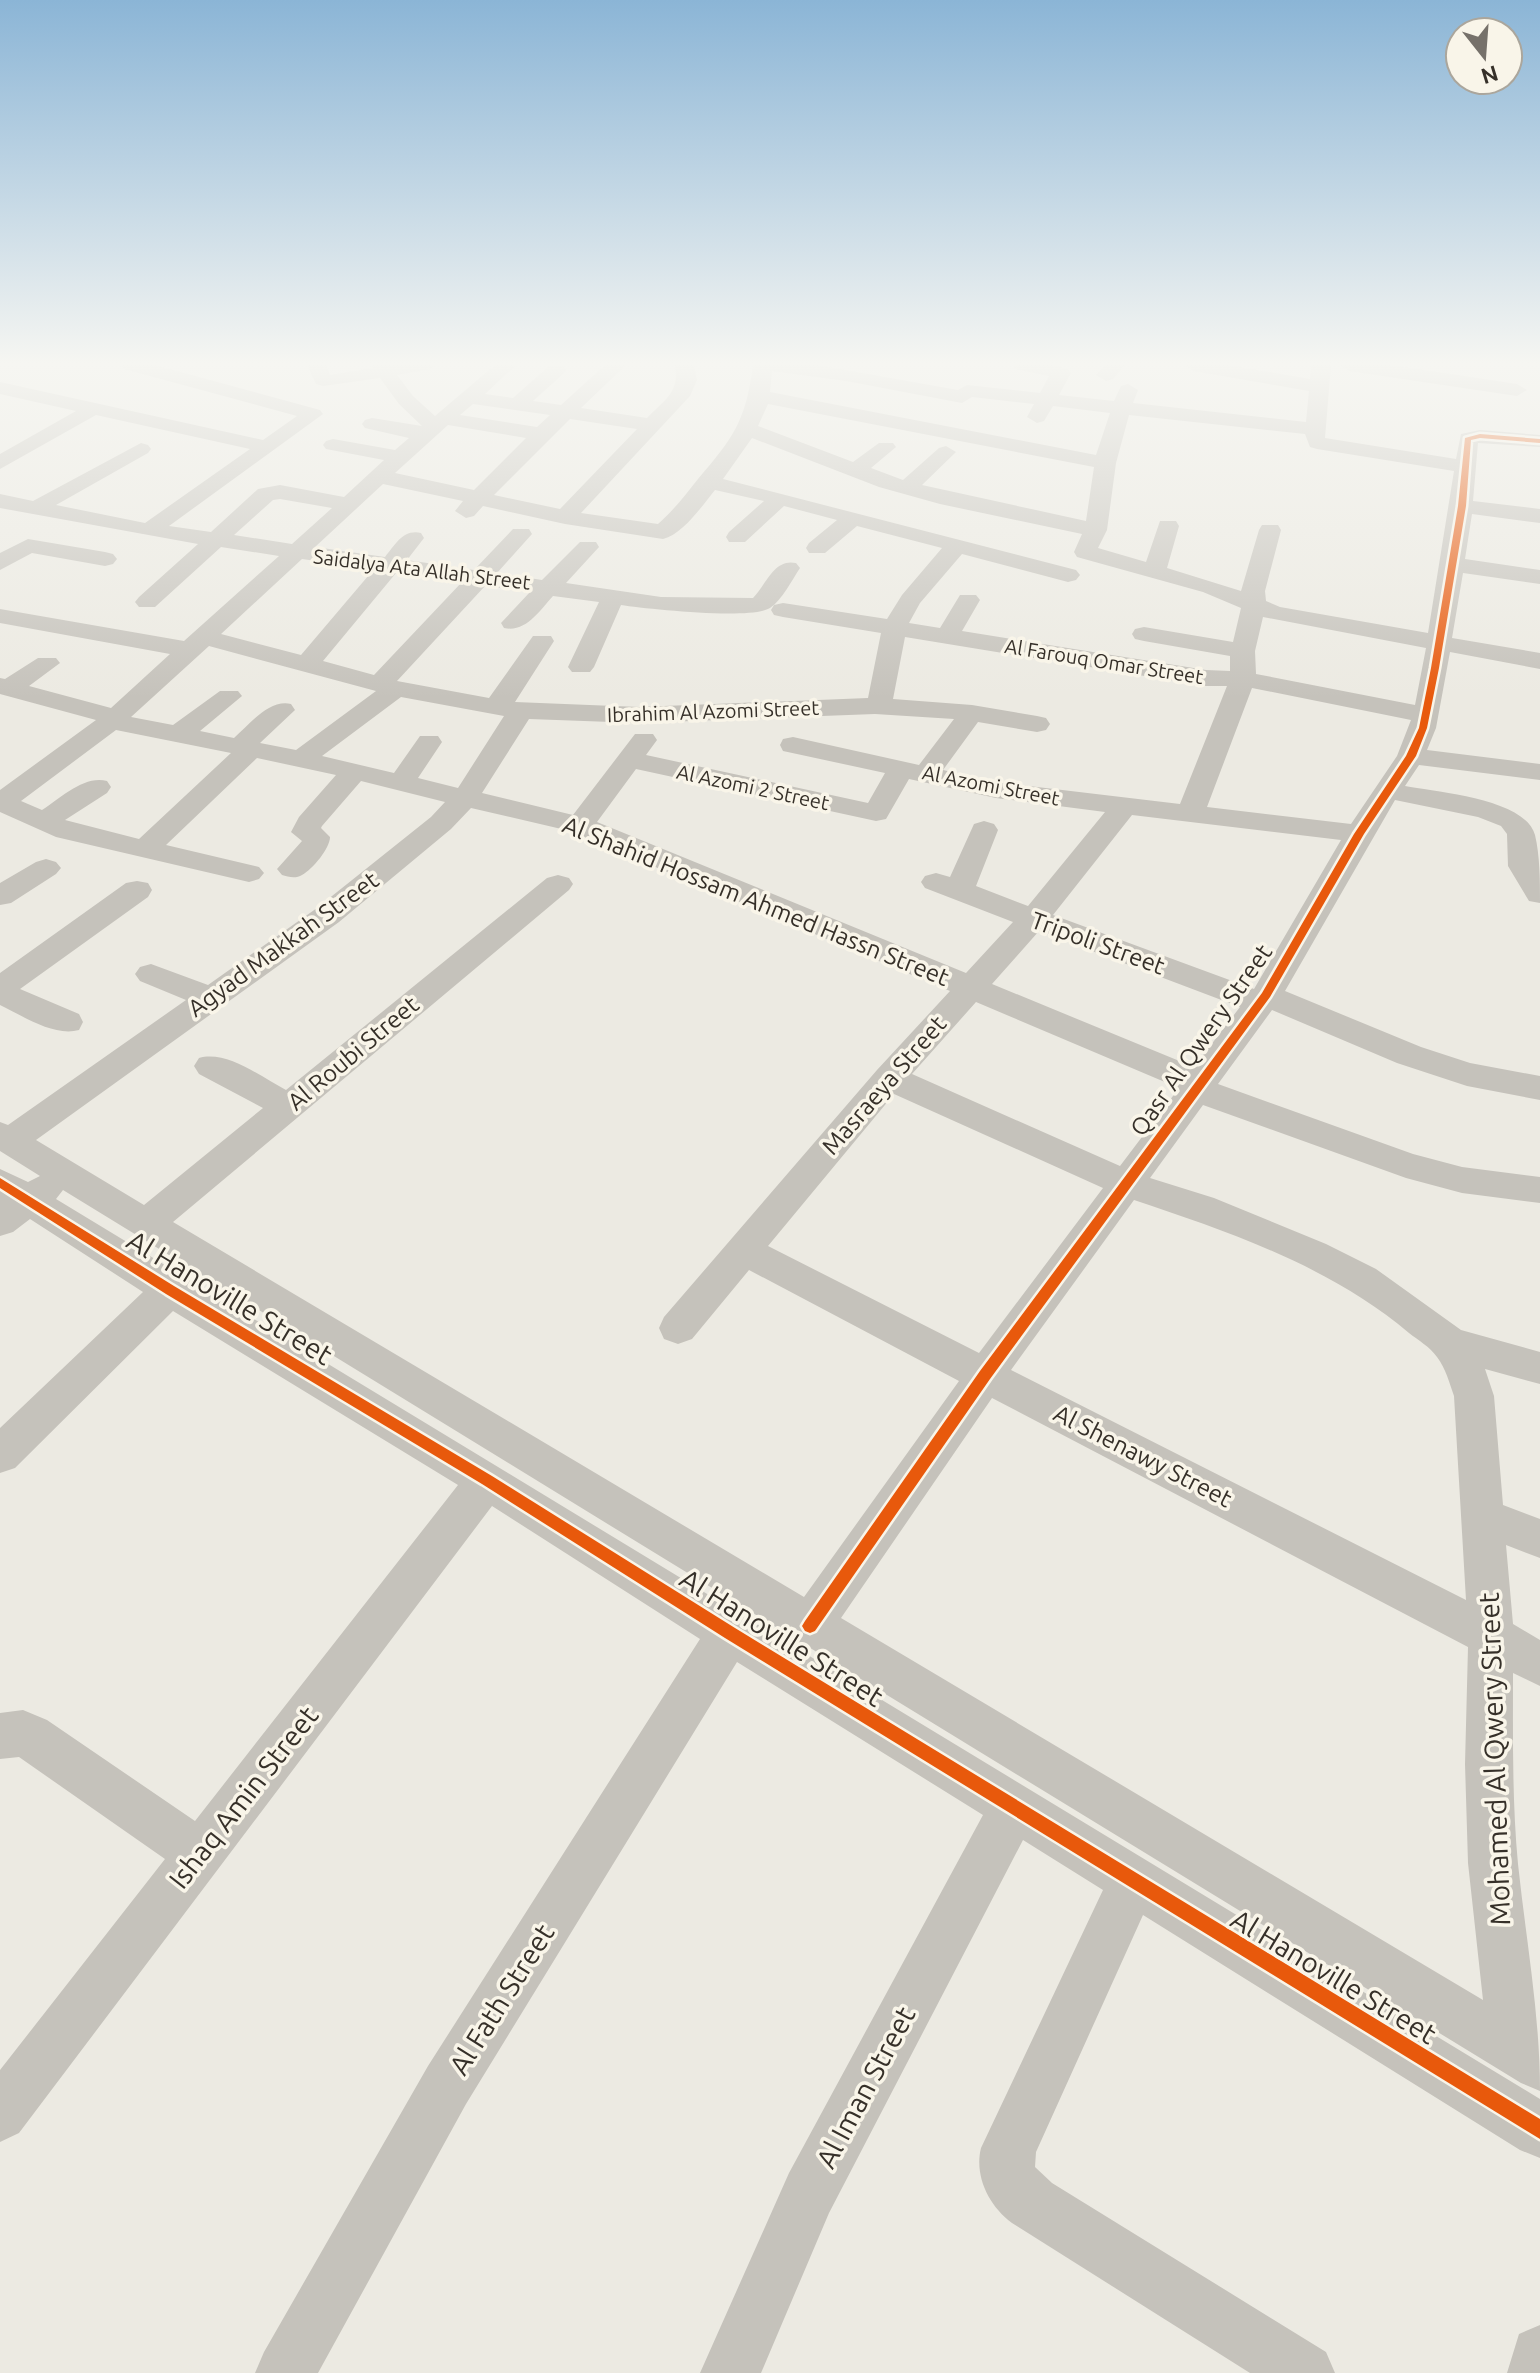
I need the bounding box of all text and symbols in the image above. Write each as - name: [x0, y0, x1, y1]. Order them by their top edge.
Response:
- north arrow: [1444, 16, 1524, 96]
- text: N: [1478, 61, 1502, 90]
- street label: Saidalya Ata Allah Street: [312, 544, 532, 594]
- street label: Al Farouq Omar Street: [1003, 634, 1205, 688]
- street label: Ibrahim Al Azomi Street: [607, 696, 820, 726]
- street label: Al Azomi 2 Street: [675, 760, 831, 814]
- street label: Al Azomi Street: [920, 760, 1062, 810]
- street label: Al Shahid Hossam Ahmed Hassn Street: [559, 811, 954, 991]
- street label: Agyad Makkah Street: [183, 866, 384, 1022]
- street label: Tripoli Street: [1028, 906, 1169, 980]
- street label: Qasr Al Qwery Street: [1125, 939, 1278, 1141]
- street label: Al Roubi Street: [282, 990, 424, 1116]
- street label: Masraeya Street: [817, 1010, 952, 1160]
- street label: Al Hanoville Street: [122, 1224, 338, 1370]
- street label: Al Shenawy Street: [1050, 1399, 1237, 1513]
- street label: Al Hanoville Street: [675, 1562, 889, 1712]
- street label: Mohamed Al Qwery Street: [1473, 1592, 1515, 1926]
- street label: Ishaq Amin Street: [162, 1700, 324, 1894]
- street label: Al Hanoville Street: [1226, 1903, 1442, 2049]
- street label: Al Fath Street: [442, 1918, 560, 2080]
- street label: Al Iman Street: [809, 2001, 921, 2173]

